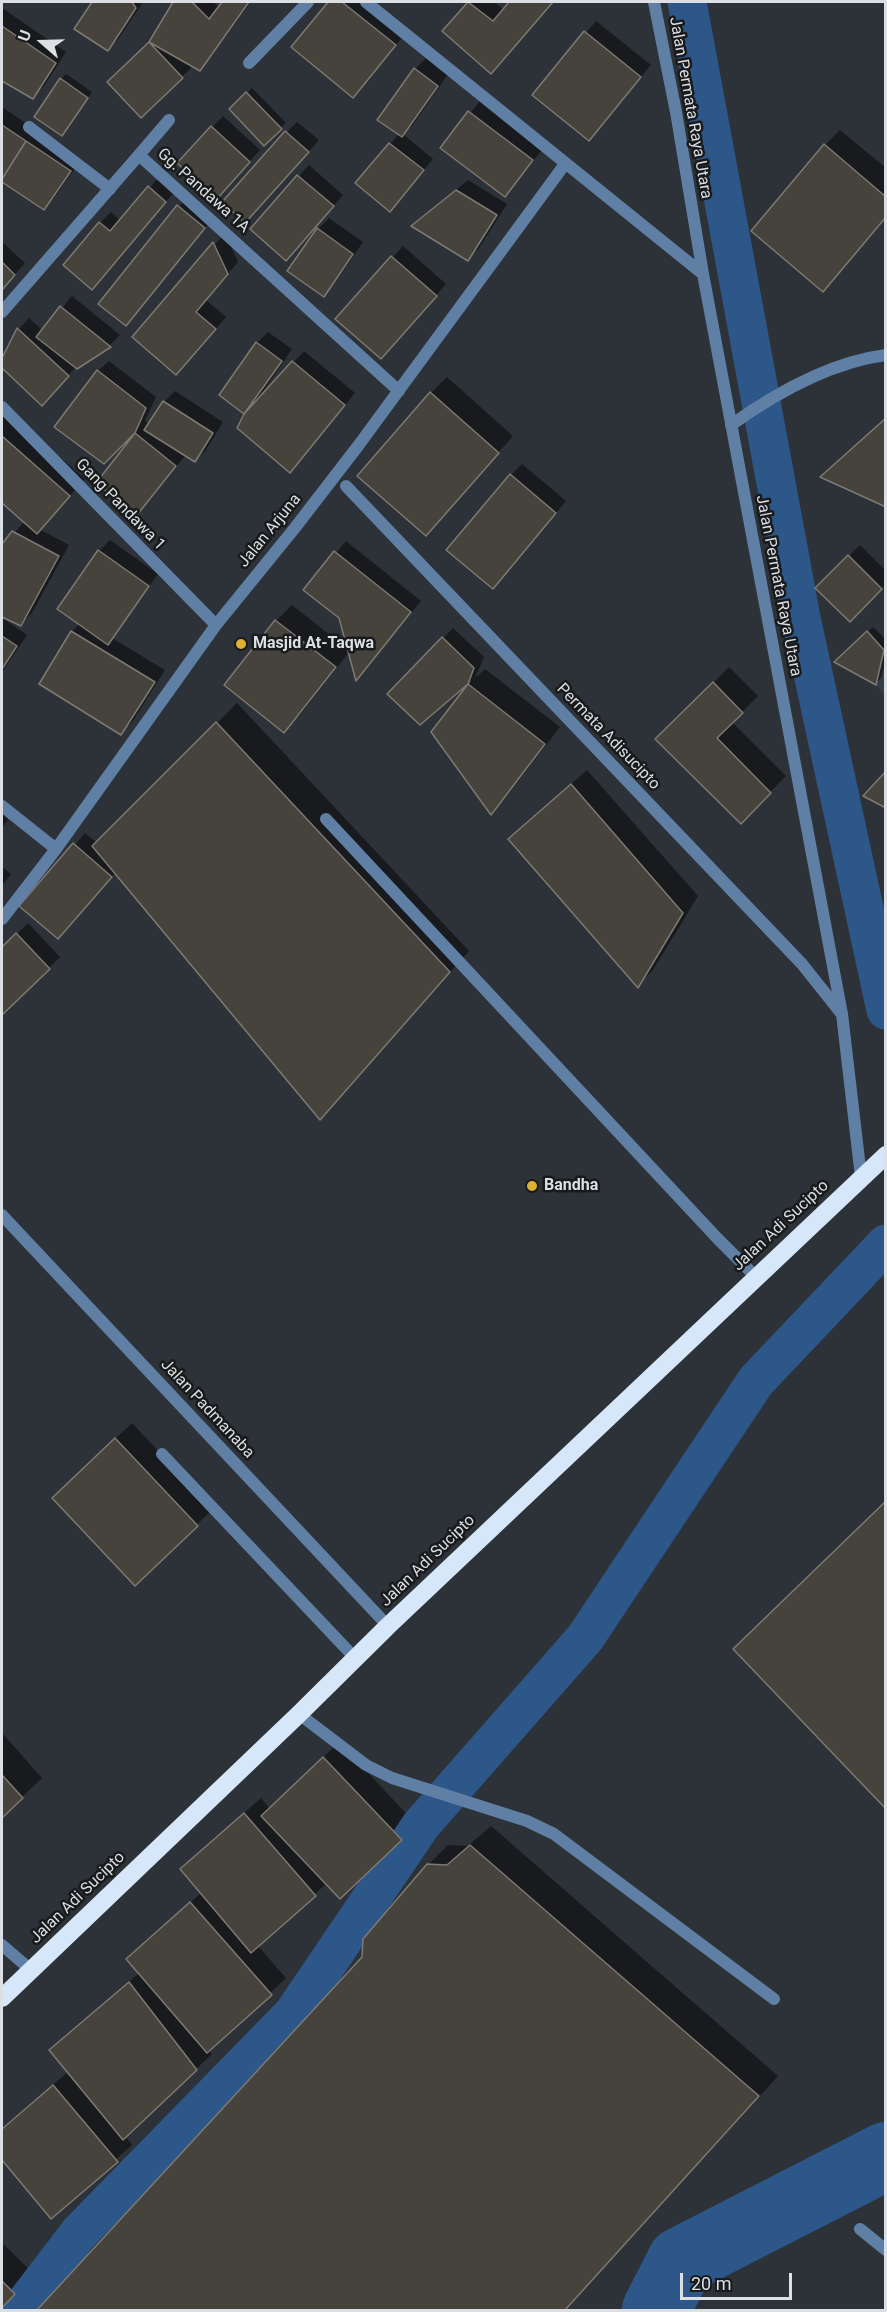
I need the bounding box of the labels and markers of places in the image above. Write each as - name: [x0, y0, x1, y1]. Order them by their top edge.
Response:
- place label: Masjid At-Taqwa: [253, 634, 374, 654]
- marker: Masjid At-Taqwa: [234, 637, 248, 651]
- place label: Bandha: [544, 1176, 598, 1196]
- marker: Bandha: [525, 1179, 539, 1193]

